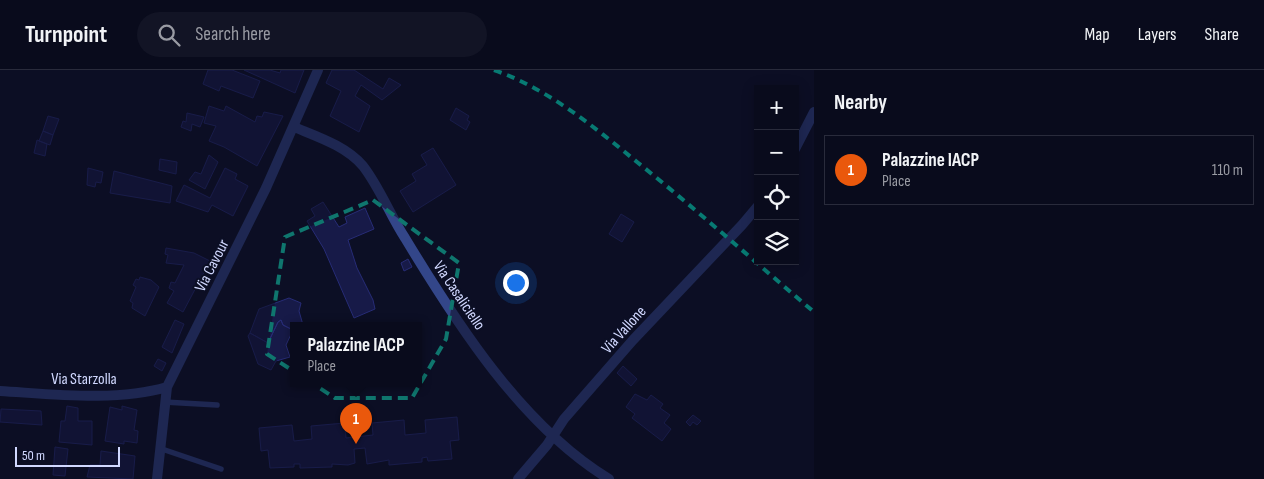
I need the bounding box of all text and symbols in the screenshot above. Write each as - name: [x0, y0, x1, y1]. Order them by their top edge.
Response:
- search box: [137, 12, 487, 57]
- text: Turnpoint: [25, 20, 107, 49]
- icon: search: [155, 21, 183, 49]
- text: Search here: [195, 23, 271, 46]
- text: Map: [1085, 24, 1110, 45]
- text: Layers: [1138, 24, 1177, 45]
- text: Share: [1205, 24, 1239, 45]
- map controls: [754, 85, 799, 265]
- button: +: [754, 85, 799, 130]
- text: Nearby: [834, 90, 887, 115]
- button: −: [754, 130, 799, 175]
- text: Palazzine IACP: [882, 149, 979, 172]
- text: 1: [848, 161, 854, 180]
- text: 110 m: [1212, 161, 1243, 180]
- text: Place: [882, 172, 911, 191]
- button: locate: [754, 175, 799, 220]
- button: layers: [754, 220, 799, 265]
- street label: Via Cavour: [191, 236, 234, 295]
- street label: Via Casaliciello: [429, 258, 489, 334]
- your location: [503, 270, 529, 296]
- street label: Via Vallone: [598, 302, 650, 358]
- popup: [290, 322, 422, 387]
- text: Palazzine IACP: [307, 334, 405, 357]
- text: Place: [307, 357, 336, 376]
- street label: Via Starzolla: [51, 370, 117, 389]
- pin: 1: [340, 403, 372, 444]
- scale bar: [15, 444, 120, 467]
- text: 50 m: [22, 447, 45, 464]

